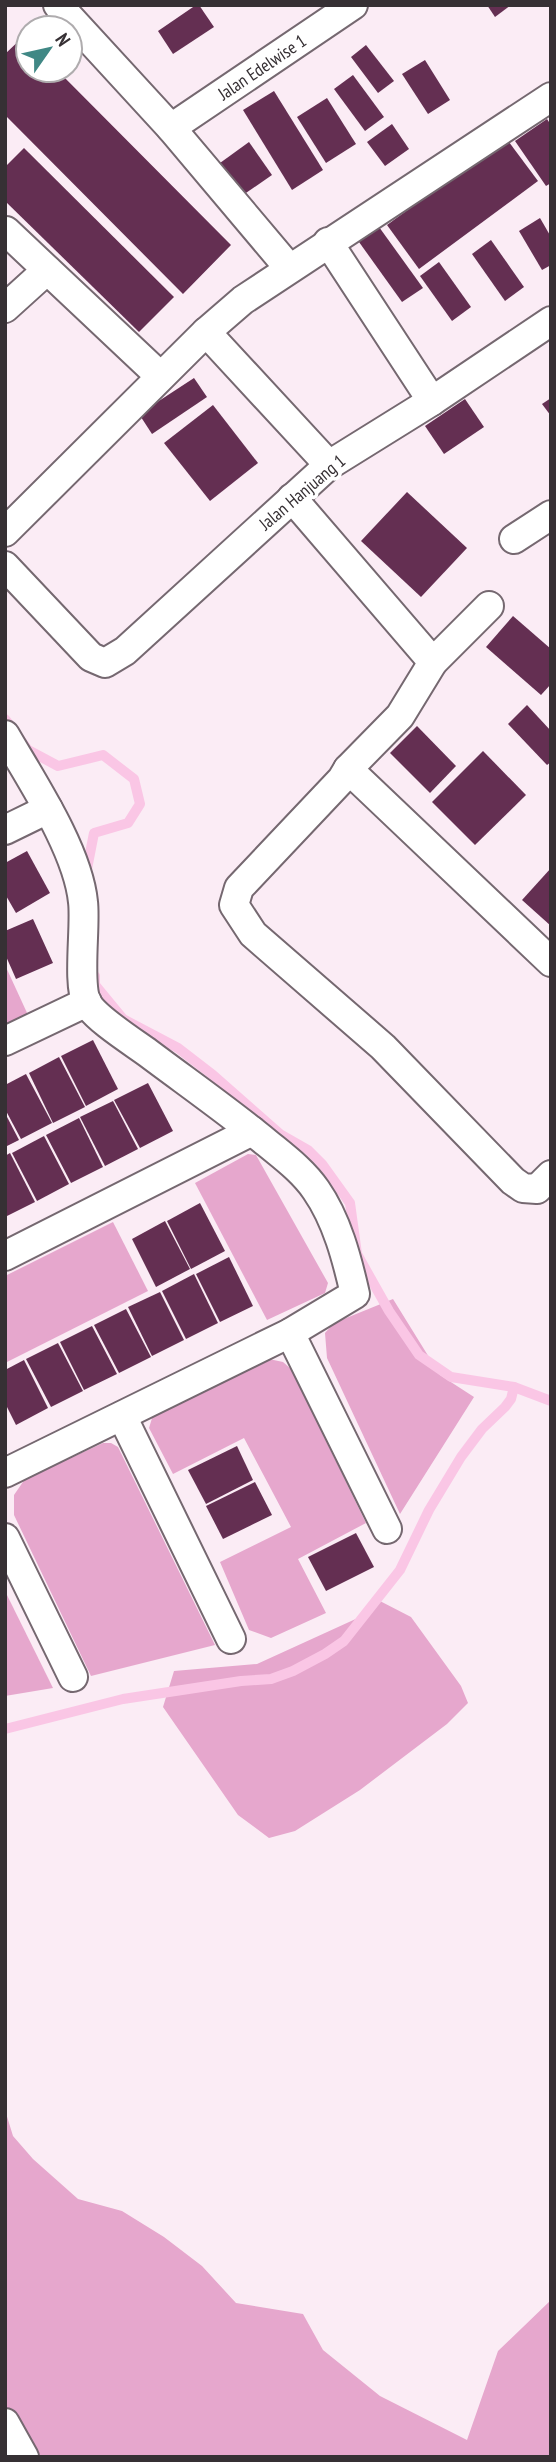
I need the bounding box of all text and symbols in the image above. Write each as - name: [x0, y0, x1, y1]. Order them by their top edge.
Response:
- north arrow: [14, 14, 84, 84]
- text: N: [50, 29, 76, 50]
- street label: Jalan Edelwise 1: [213, 29, 311, 106]
- street label: Jalan Hanjuang 1: [253, 449, 350, 535]

